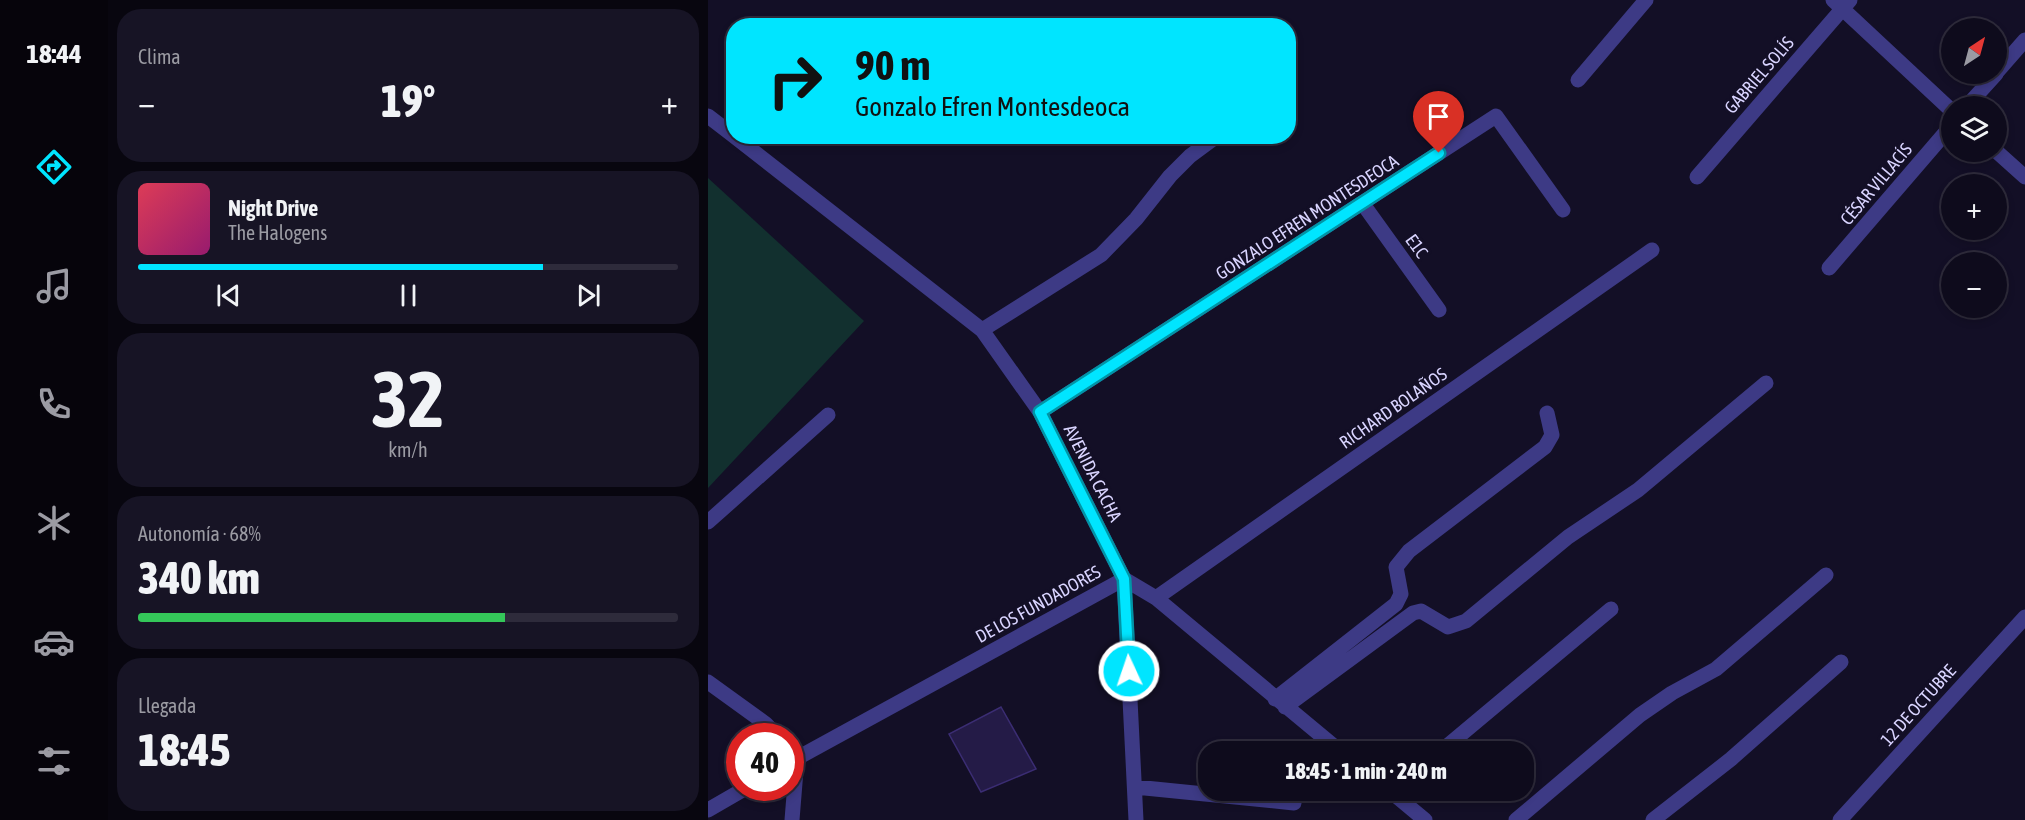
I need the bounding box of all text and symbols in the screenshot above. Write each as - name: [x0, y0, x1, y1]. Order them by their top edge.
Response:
- north arrow: [1941, 18, 2007, 84]
- map controls: [1941, 18, 2007, 318]
- street label: GABRIEL SOLÍS: [1720, 32, 1798, 118]
- text: 18:44: [26, 38, 82, 69]
- text: 90 m: [855, 41, 930, 89]
- icon: right: [756, 42, 834, 120]
- text: Clima: [138, 45, 181, 68]
- text: 19°: [381, 75, 435, 127]
- text: −: [138, 83, 155, 121]
- text: +: [661, 83, 678, 121]
- text: Gonzalo Efren Montesdeoca: [855, 91, 1130, 122]
- pin: [1413, 91, 1464, 153]
- button: layers: [1941, 96, 2007, 162]
- icon: arrive: [1422, 100, 1455, 133]
- street label: CÉSAR VILLACÍS: [1836, 139, 1916, 229]
- icon: directions: [33, 146, 75, 188]
- street label: GONZALO EFREN MONTESDEOCA: [1212, 150, 1402, 284]
- button: +: [1941, 174, 2007, 240]
- text: Night Drive: [228, 195, 318, 221]
- text: The Halogens: [228, 221, 327, 244]
- street label: E1C: [1401, 230, 1433, 262]
- button: −: [1941, 252, 2007, 318]
- icon: music: [33, 265, 75, 307]
- icon: previous: [212, 279, 245, 312]
- icon: pause: [392, 279, 425, 312]
- icon: next: [572, 279, 605, 312]
- text: 32: [371, 354, 445, 444]
- street label: RICHARD BOLAÑOS: [1335, 363, 1451, 453]
- icon: phone: [33, 383, 75, 425]
- street label: AVENIDA CACHA: [1060, 421, 1126, 525]
- text: km/h: [388, 438, 428, 461]
- icon: climate: [33, 502, 75, 544]
- text: Autonomía · 68%: [138, 522, 261, 545]
- text: 340 km: [138, 552, 260, 604]
- street label: DE LOS FUNDADORES: [972, 561, 1105, 647]
- icon: car: [33, 621, 75, 663]
- position arrow: [1097, 639, 1161, 703]
- street label: 12 DE OCTUBRE: [1876, 660, 1960, 750]
- text: Llegada: [138, 694, 196, 717]
- speed limit sign: 40: [726, 723, 804, 801]
- text: 18:45: [138, 724, 231, 776]
- icon: filters: [33, 740, 75, 782]
- text: 18:45 · 1 min · 240 m: [1285, 758, 1447, 784]

